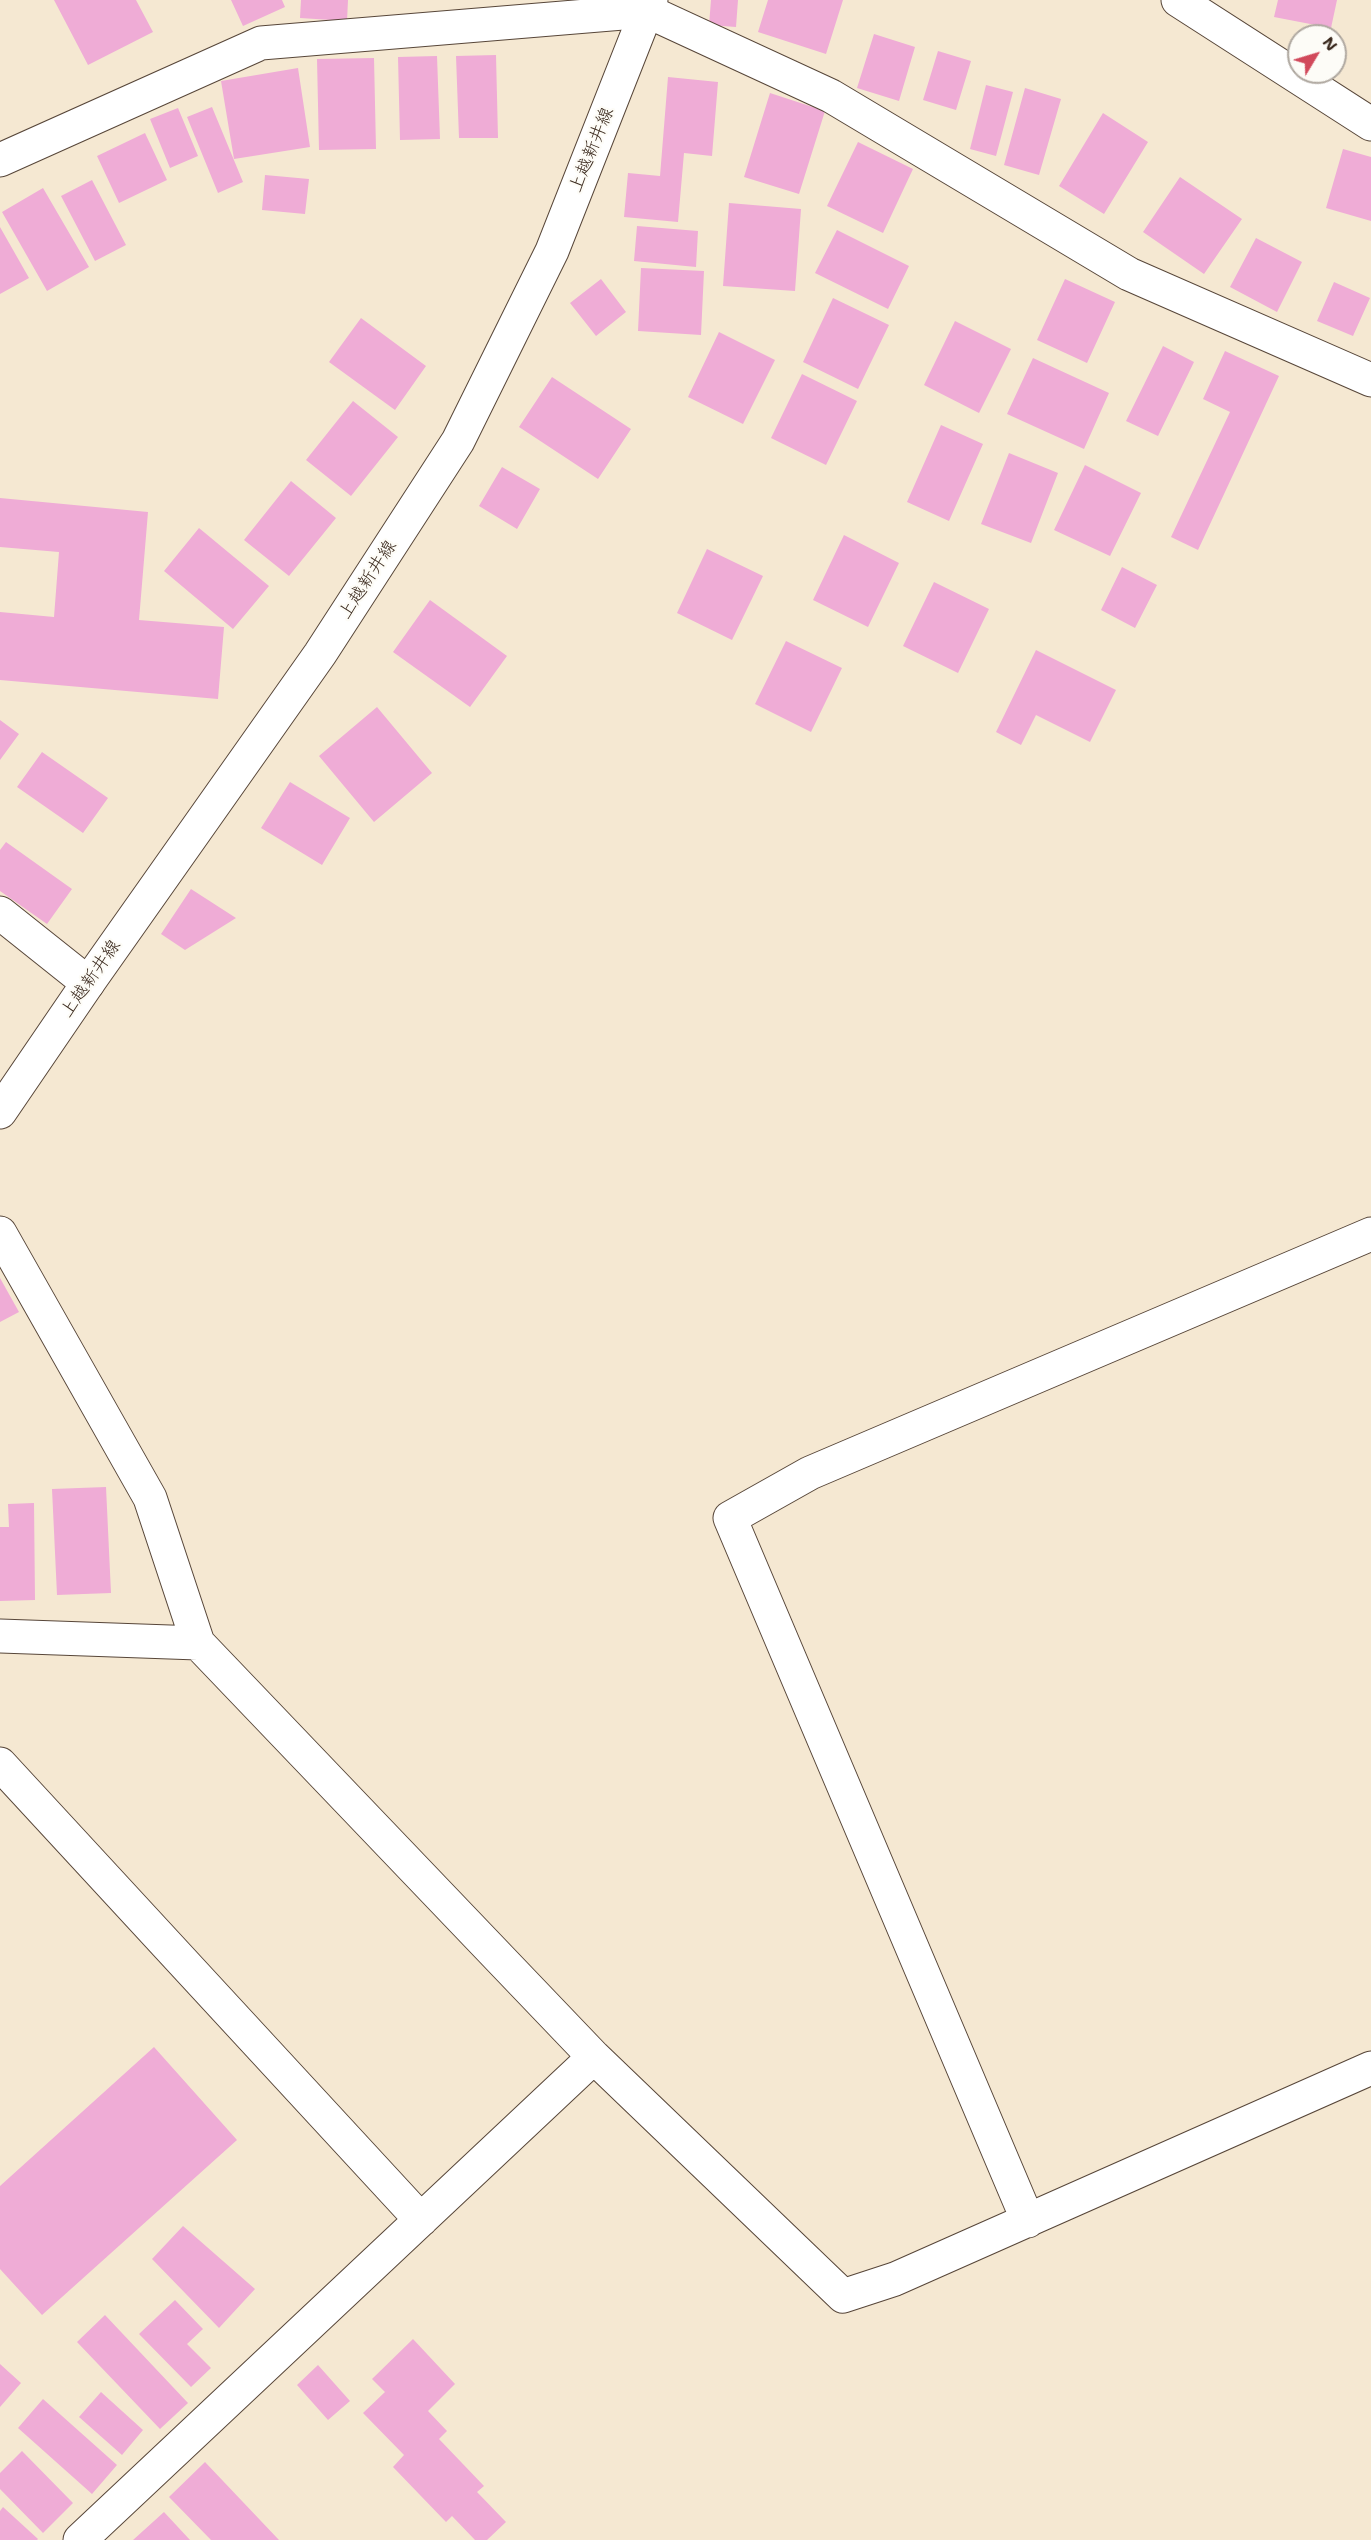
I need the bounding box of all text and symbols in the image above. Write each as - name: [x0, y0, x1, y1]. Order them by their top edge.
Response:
- north arrow: [1287, 24, 1347, 84]
- text: N: [1318, 32, 1342, 55]
- street label: 上越新井線: [565, 104, 619, 196]
- street label: 上越新井線: [334, 536, 402, 624]
- street label: 上越新井線: [56, 936, 126, 1022]

